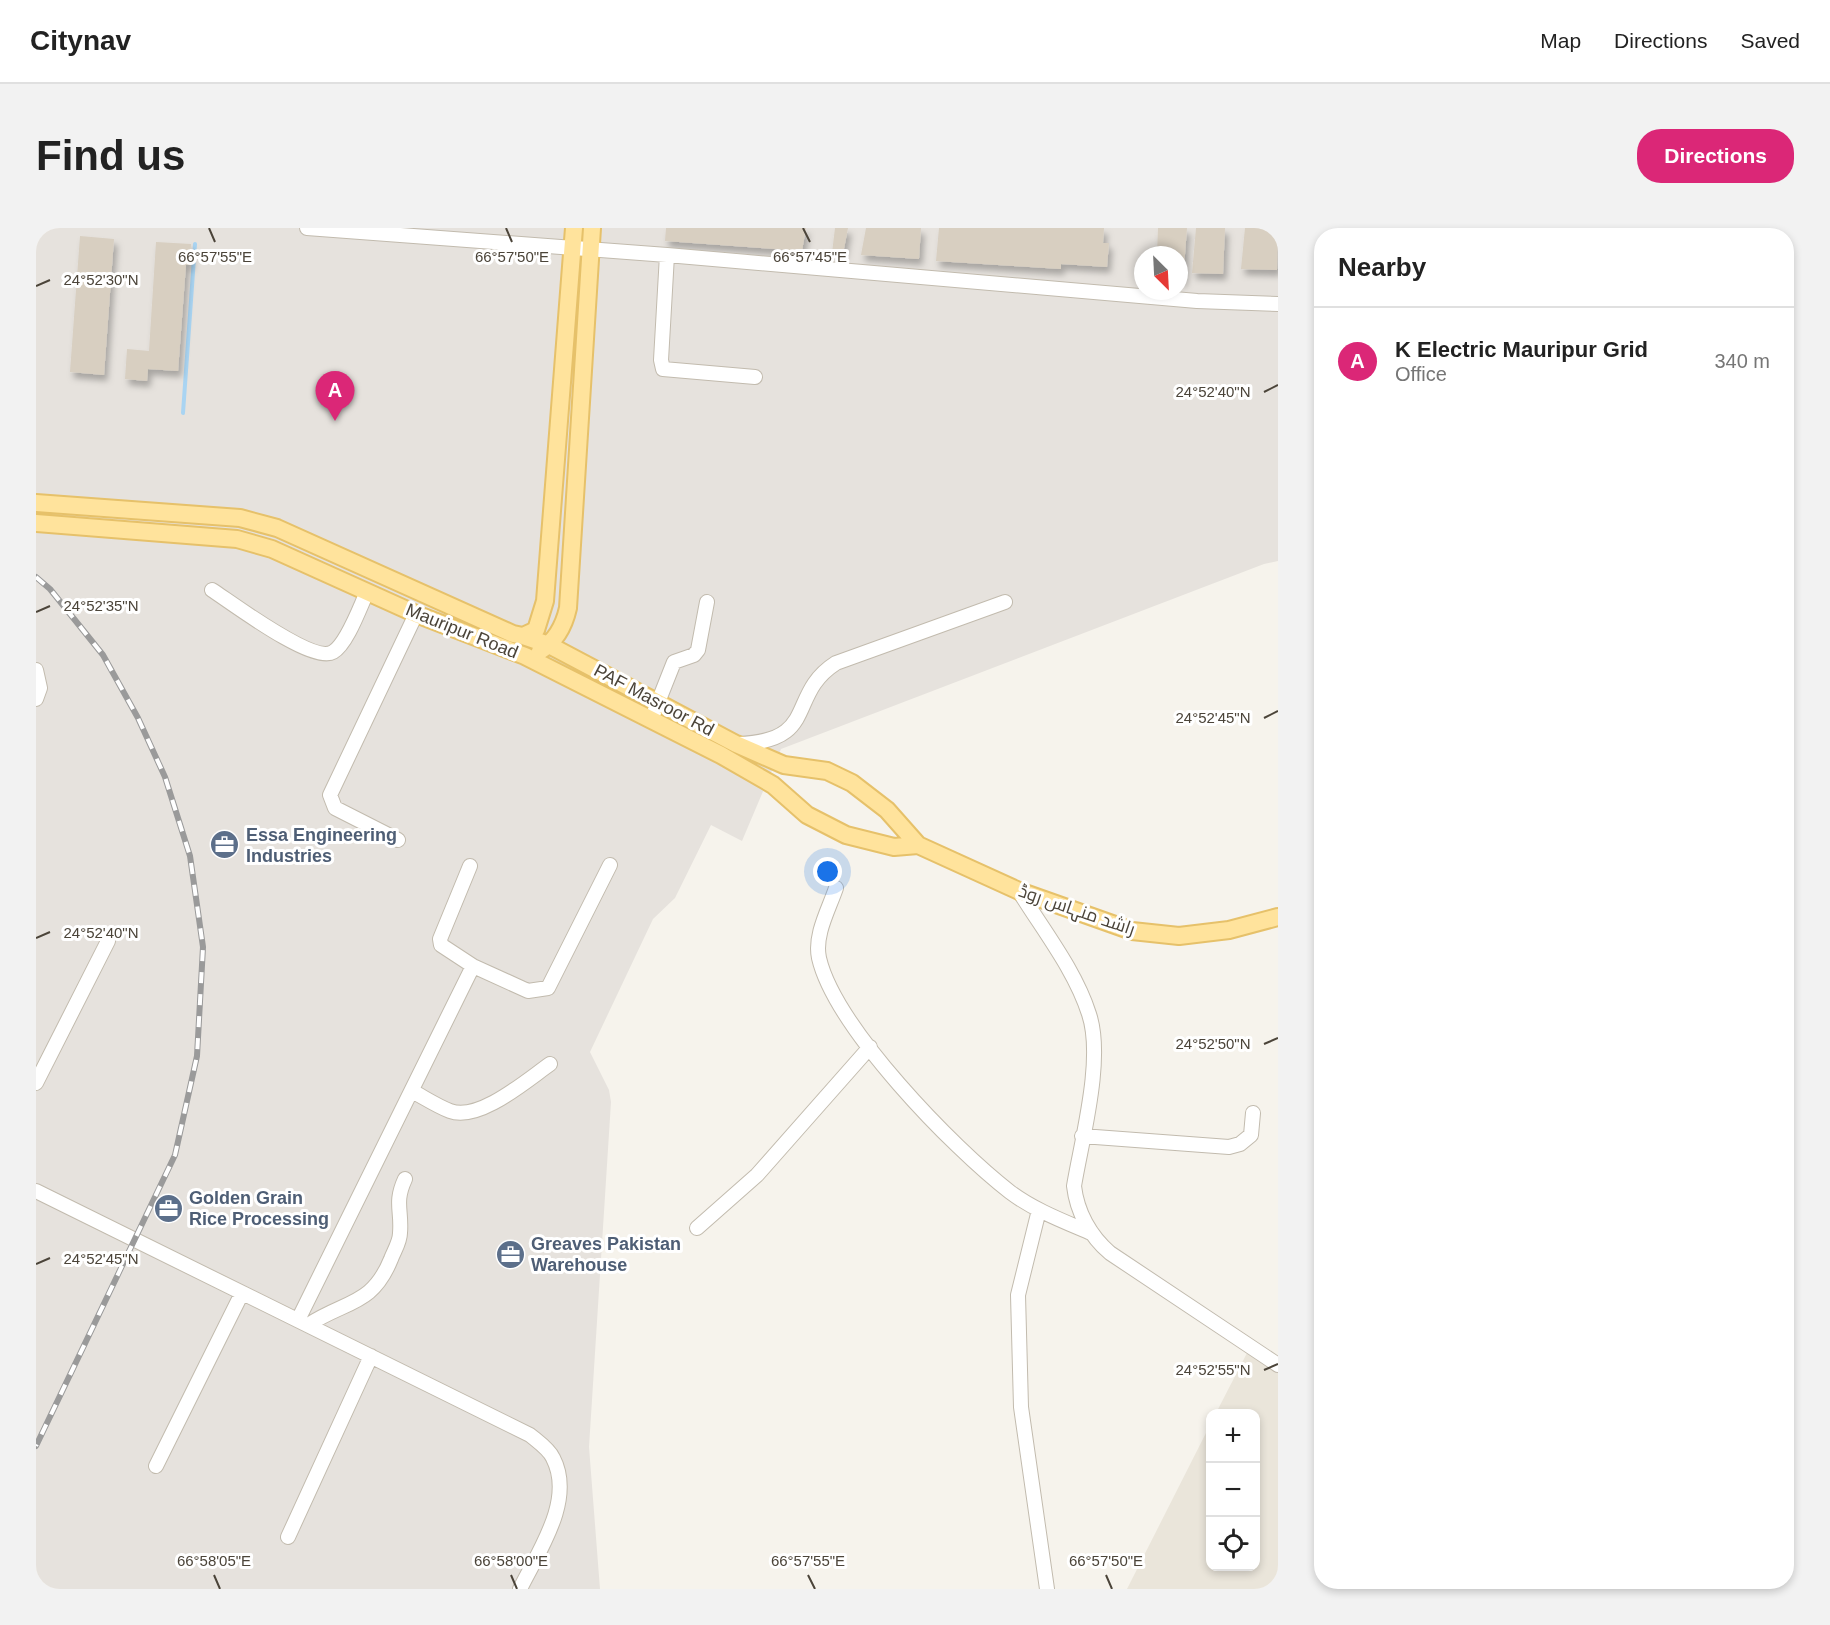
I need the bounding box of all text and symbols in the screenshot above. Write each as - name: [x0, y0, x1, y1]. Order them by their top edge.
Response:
- text: Citynav: [30, 25, 131, 56]
- text: Map: [1540, 29, 1581, 52]
- text: Directions: [1614, 29, 1707, 52]
- text: Saved: [1740, 29, 1800, 52]
- button: Directions: [1637, 129, 1794, 183]
- text: Find us: [36, 132, 185, 179]
- north arrow: [1134, 246, 1188, 300]
- text: 66°57'55"E: [178, 248, 252, 265]
- text: 66°57'50"E: [475, 248, 549, 265]
- text: 66°57'45"E: [773, 248, 847, 265]
- text: Nearby: [1338, 252, 1426, 282]
- text: 24°52'30"N: [63, 271, 139, 288]
- text: K Electric Mauripur Grid: [1395, 337, 1648, 362]
- text: A: [1350, 350, 1365, 372]
- text: 340 m: [1714, 350, 1770, 372]
- text: Office: [1395, 363, 1447, 385]
- pin: A: [316, 372, 354, 421]
- text: 24°52'40"N: [1175, 383, 1251, 400]
- text: 24°52'35"N: [63, 597, 139, 614]
- street label: Mauripur Road: [403, 599, 521, 663]
- street label: PAF Masroor Rd: [591, 660, 717, 740]
- text: 24°52'45"N: [1175, 709, 1251, 726]
- place label: Essa Engineering Industries: [246, 825, 397, 866]
- office icon: Essa Engineering Industries: [209, 829, 241, 861]
- your location: [813, 857, 842, 886]
- street label: راشد منہاس روڈ: [1016, 881, 1138, 941]
- text: 24°52'40"N: [63, 924, 139, 941]
- text: 24°52'50"N: [1175, 1035, 1251, 1052]
- place label: Golden Grain Rice Processing: [189, 1188, 329, 1229]
- office icon: Golden Grain Rice Processing: [152, 1192, 184, 1224]
- place label: Greaves Pakistan Warehouse: [531, 1234, 681, 1275]
- office icon: Greaves Pakistan Warehouse: [494, 1238, 526, 1270]
- text: 24°52'45"N: [63, 1250, 139, 1267]
- text: 24°52'55"N: [1175, 1361, 1251, 1378]
- map controls: [1206, 1409, 1260, 1571]
- button: +: [1206, 1409, 1260, 1463]
- button: −: [1206, 1463, 1260, 1517]
- button: locate: [1206, 1517, 1260, 1571]
- text: 66°58'05"E: [177, 1552, 251, 1569]
- text: 66°58'00"E: [474, 1552, 548, 1569]
- text: 66°57'55"E: [771, 1552, 845, 1569]
- text: 66°57'50"E: [1069, 1552, 1143, 1569]

